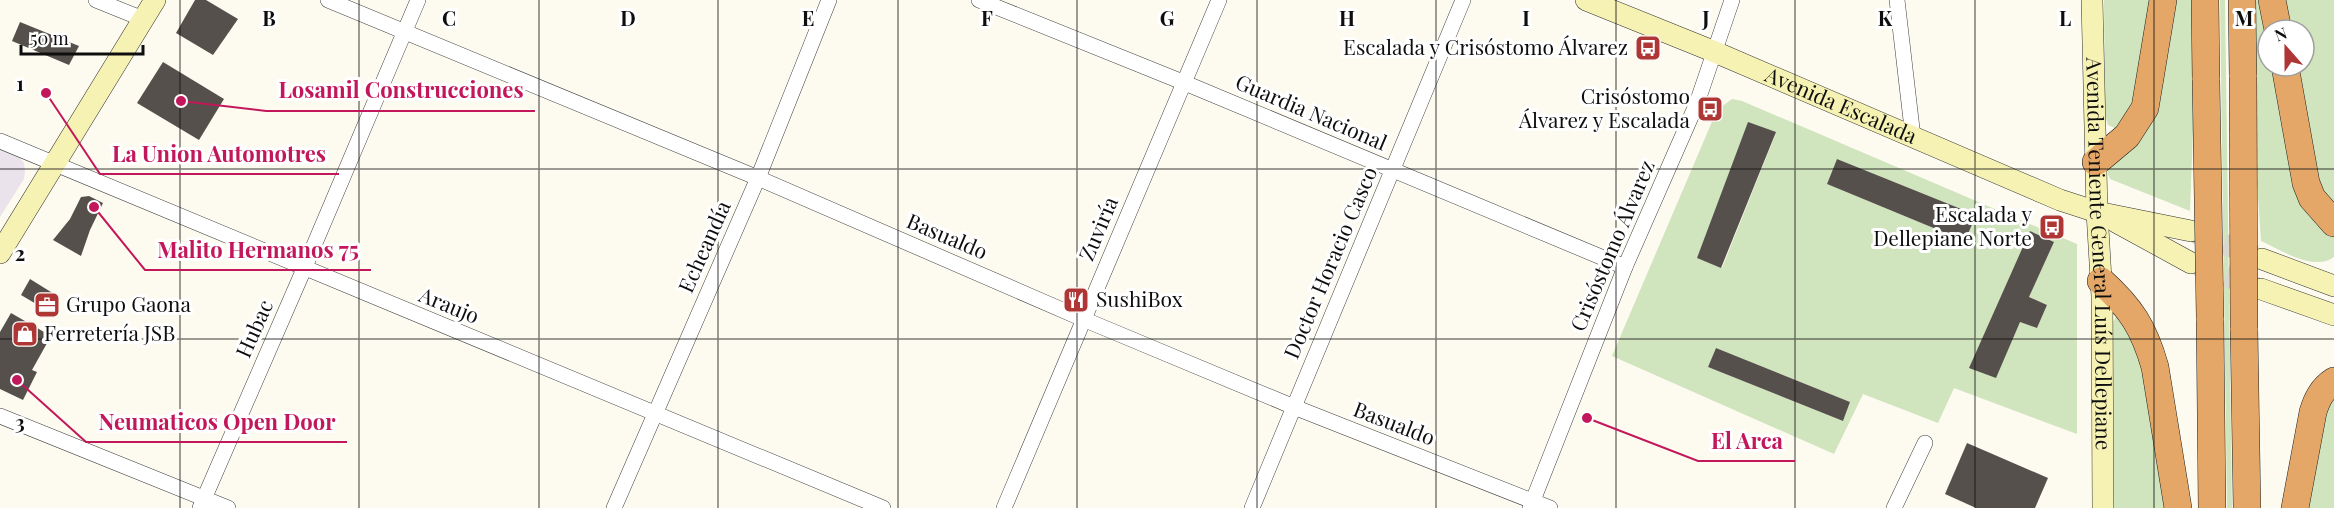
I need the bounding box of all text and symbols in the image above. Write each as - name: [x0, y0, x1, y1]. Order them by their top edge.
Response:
- text: B: [262, 4, 276, 31]
- text: C: [442, 4, 456, 31]
- text: D: [620, 4, 636, 31]
- text: E: [802, 4, 814, 31]
- text: F: [981, 4, 993, 31]
- text: G: [1160, 4, 1175, 31]
- text: H: [1339, 4, 1355, 31]
- text: I: [1522, 4, 1530, 31]
- text: J: [1701, 4, 1710, 31]
- text: K: [1878, 4, 1893, 31]
- text: L: [2059, 4, 2071, 31]
- text: M: [2235, 4, 2253, 31]
- scale bar: [21, 18, 142, 56]
- north arrow: [2256, 18, 2316, 78]
- text: N: [2271, 21, 2290, 45]
- text: 50 m: [30, 26, 69, 50]
- place label: Escalada y Crisóstomo Álvarez: [1343, 32, 1628, 60]
- bus stop icon: Escalada y Crisóstomo Álvarez: [1633, 33, 1663, 63]
- street label: Avenida Teniente General Luís Dellepiane: [2081, 56, 2119, 450]
- street label: Avenida Escalada: [1761, 59, 1922, 149]
- street label: Guardia Nacional: [1232, 67, 1392, 156]
- text: 1: [16, 69, 24, 96]
- callout: Losamil Construcciones: [266, 71, 535, 111]
- text: Losamil Construcciones: [278, 74, 524, 104]
- place label: Crisóstomo Álvarez y Escalada: [1518, 81, 1691, 133]
- bus stop icon: Crisóstomo Álvarez y Escalada: [1695, 94, 1725, 124]
- callout: La Union Automotres: [100, 134, 339, 174]
- text: La Union Automotres: [112, 138, 326, 168]
- street label: Crisóstomo Álvarez: [1562, 155, 1660, 335]
- street label: Doctor Horacio Casco: [1276, 162, 1382, 362]
- street label: Zuviría: [1071, 191, 1123, 264]
- street label: Echeandía: [670, 195, 736, 297]
- place label: Escalada y Dellepiane Norte: [1873, 199, 2032, 251]
- street label: Basualdo: [903, 206, 992, 265]
- bus stop icon: Escalada y Dellepiane Norte: [2037, 212, 2067, 242]
- callout: Malito Hermanos 75: [145, 230, 371, 270]
- text: Malito Hermanos 75: [157, 234, 359, 264]
- text: 2: [15, 239, 25, 266]
- street label: Araujo: [415, 279, 484, 329]
- place label: SushiBox: [1096, 284, 1183, 312]
- restaurant icon: SushiBox: [1061, 285, 1091, 315]
- place label: Grupo Gaona: [66, 289, 191, 317]
- office icon: Grupo Gaona: [32, 290, 62, 320]
- street label: Hubac: [228, 295, 278, 361]
- place label: Ferretería JSB: [44, 318, 175, 346]
- shop icon: Ferretería JSB: [10, 319, 40, 349]
- street label: Basualdo: [1350, 394, 1439, 450]
- callout: Neumaticos Open Door: [86, 402, 347, 442]
- text: Neumaticos Open Door: [99, 406, 336, 436]
- text: 3: [15, 408, 25, 435]
- callout: El Arca: [1698, 421, 1795, 461]
- text: El Arca: [1711, 425, 1784, 455]

